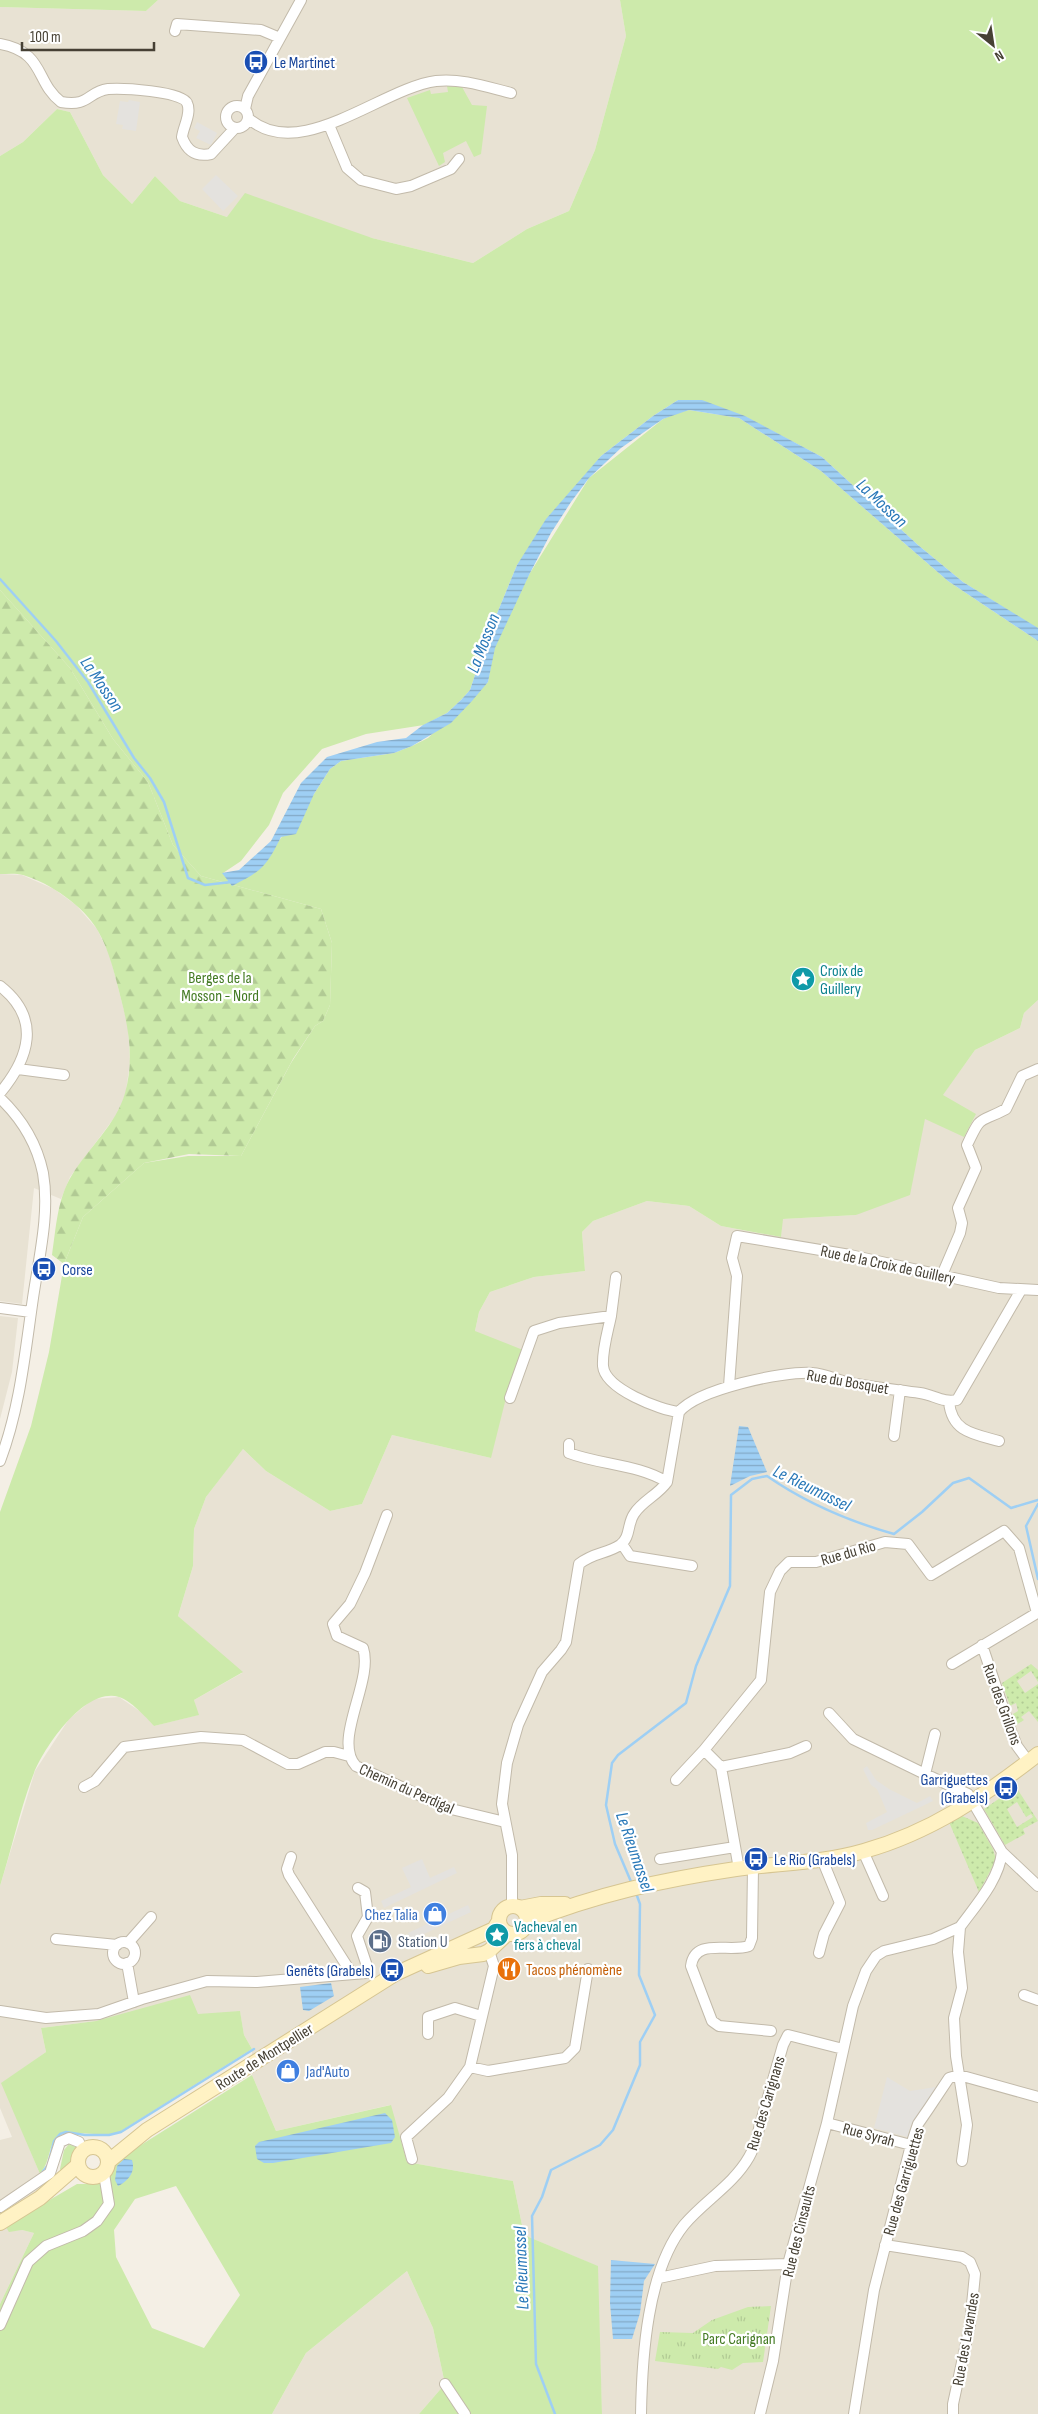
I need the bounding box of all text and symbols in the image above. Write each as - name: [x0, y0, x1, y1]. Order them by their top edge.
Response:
- scale bar: [22, 20, 155, 52]
- north arrow: [968, 20, 1018, 70]
- text: 100 m: [30, 28, 61, 47]
- text: N: [992, 47, 1007, 65]
- bus stop icon: Le Martinet: [243, 49, 269, 75]
- place label: Le Martinet: [274, 54, 335, 73]
- water label: La Mosson: [852, 475, 912, 532]
- water label: La Mosson: [463, 610, 504, 676]
- water label: La Mosson: [76, 653, 128, 716]
- place label: Croix de Guillery: [820, 962, 863, 999]
- place icon: Croix de Guillery: [790, 966, 816, 992]
- park label: Berges de la Mosson - Nord: [181, 969, 259, 1006]
- street label: Rue de la Croix de Guillery: [819, 1242, 957, 1289]
- bus stop icon: Corse: [31, 1256, 57, 1282]
- place label: Corse: [62, 1261, 93, 1280]
- street label: Rue du Bosquet: [805, 1366, 890, 1399]
- water label: Le Rieumassel: [770, 1461, 855, 1516]
- street label: Rue du Rio: [819, 1537, 878, 1570]
- street label: Rue des Grillons: [978, 1661, 1025, 1748]
- street label: Chemin du Perdigal: [356, 1760, 457, 1819]
- place label: Garriguettes (Grabels): [921, 1771, 988, 1808]
- bus stop icon: Garriguettes (Grabels): [993, 1775, 1019, 1801]
- water label: Le Rieumassel: [611, 1809, 658, 1896]
- bus stop icon: Le Rio (Grabels): [743, 1846, 769, 1872]
- place label: Le Rio (Grabels): [774, 1851, 856, 1870]
- shop icon: Chez Talia: [422, 1901, 448, 1927]
- place label: Chez Talia: [365, 1906, 418, 1925]
- place label: Vacheval en fers à cheval: [514, 1918, 581, 1955]
- place icon: Vacheval en fers à cheval: [484, 1922, 510, 1948]
- fuel station icon: Station U: [367, 1928, 393, 1954]
- place label: Station U: [398, 1933, 448, 1952]
- restaurant icon: Tacos phénomène: [496, 1956, 522, 1982]
- bus stop icon: Genêts (Grabels): [379, 1957, 405, 1983]
- place label: Tacos phénomène: [526, 1961, 622, 1980]
- place label: Genêts (Grabels): [286, 1962, 374, 1981]
- street label: Route de Montpellier: [213, 2020, 317, 2095]
- street label: Rue des Carignans: [743, 2054, 790, 2153]
- shop icon: Jad'Auto: [275, 2058, 301, 2084]
- place label: Jad'Auto: [305, 2063, 350, 2082]
- street label: Rue Syrah: [840, 2119, 897, 2152]
- street label: Rue des Garriguettes: [880, 2125, 929, 2238]
- street label: Rue des Cinsaults: [779, 2183, 820, 2279]
- water label: Le Rieumassel: [510, 2225, 533, 2310]
- street label: Rue des Lavandes: [949, 2291, 984, 2387]
- park label: Parc Carignan: [702, 2330, 776, 2349]

